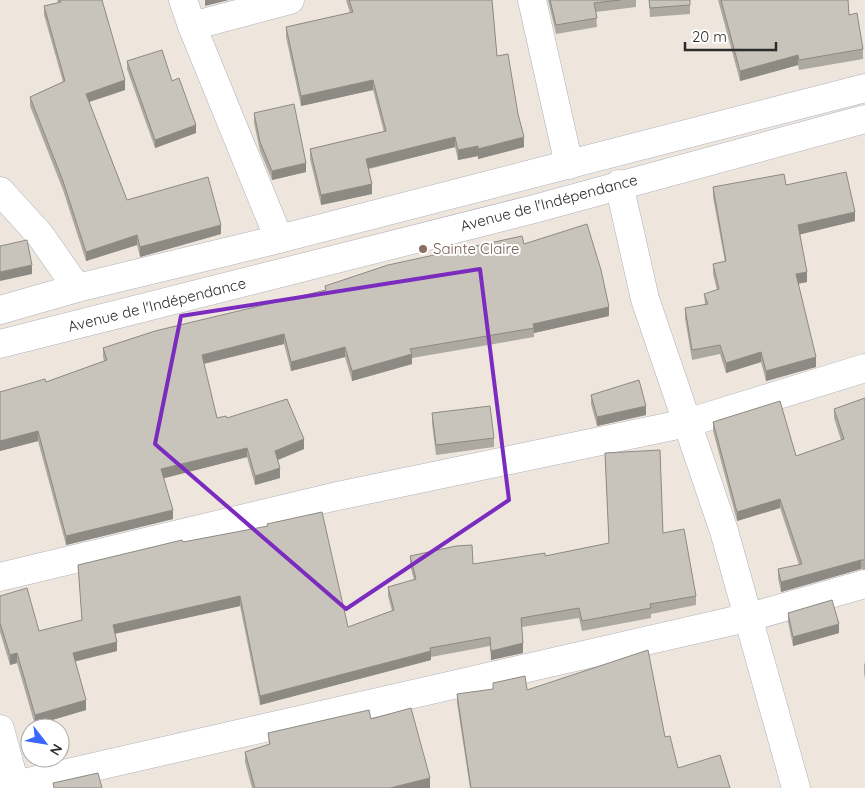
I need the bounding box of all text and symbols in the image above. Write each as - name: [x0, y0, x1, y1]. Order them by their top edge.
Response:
- scale bar: [685, 20, 776, 52]
- text: 20 m: [692, 27, 727, 46]
- street label: Avenue de l'Indépendance: [458, 170, 640, 235]
- place label: Sainte Claire: [433, 239, 519, 258]
- marker: Sainte Claire: [417, 243, 429, 255]
- street label: Avenue de l'Indépendance: [66, 273, 248, 336]
- north arrow: [20, 718, 70, 768]
- text: N: [46, 741, 67, 759]

